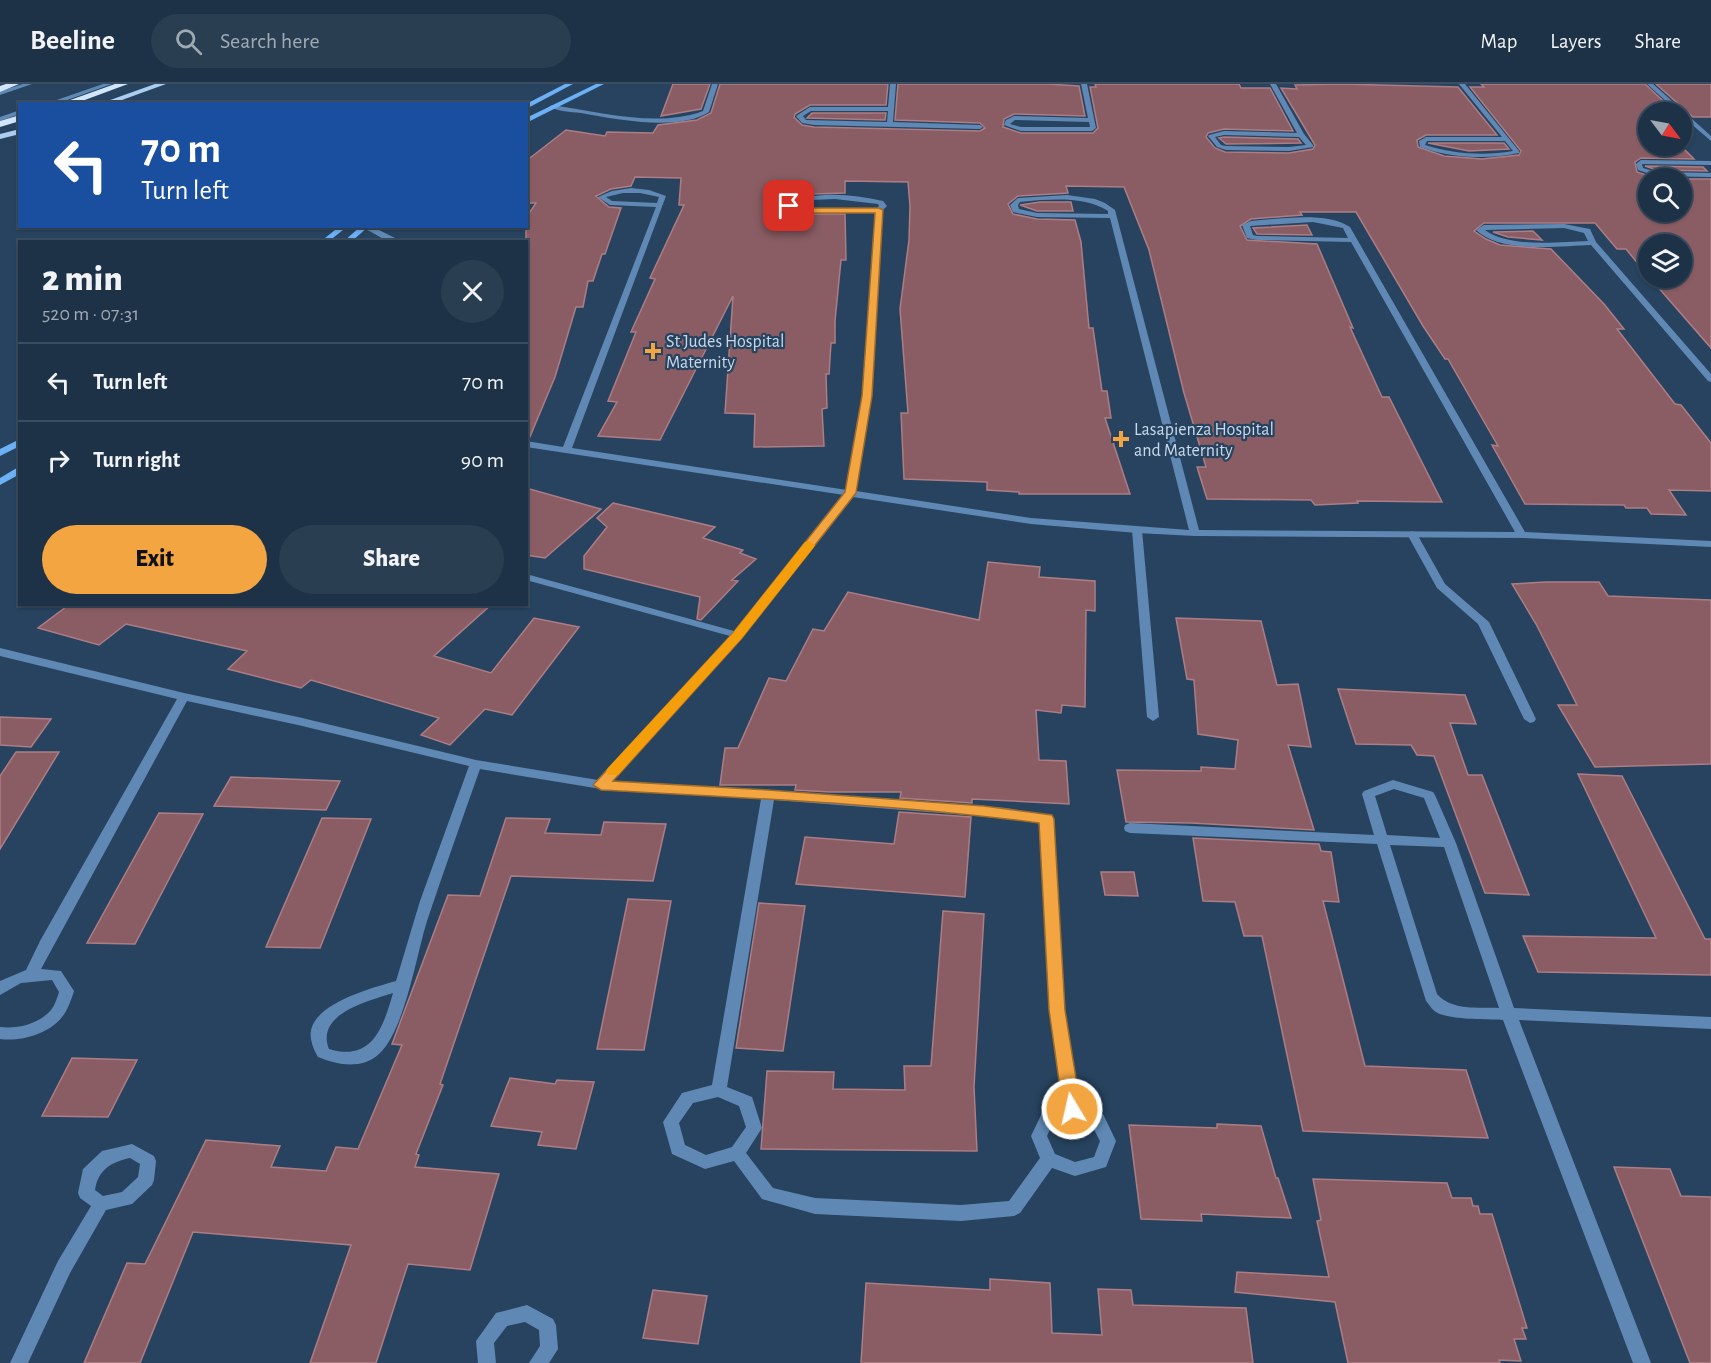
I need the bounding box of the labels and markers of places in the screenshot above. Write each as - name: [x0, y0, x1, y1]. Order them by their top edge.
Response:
- pin: [763, 180, 814, 231]
- place label: St Judes Hospital Maternity: [666, 333, 785, 372]
- marker: St Judes Hospital Maternity: [644, 342, 662, 360]
- place label: Lasapienza Hospital and Maternity: [1134, 421, 1274, 460]
- marker: Lasapienza Hospital and Maternity: [1112, 430, 1130, 448]

